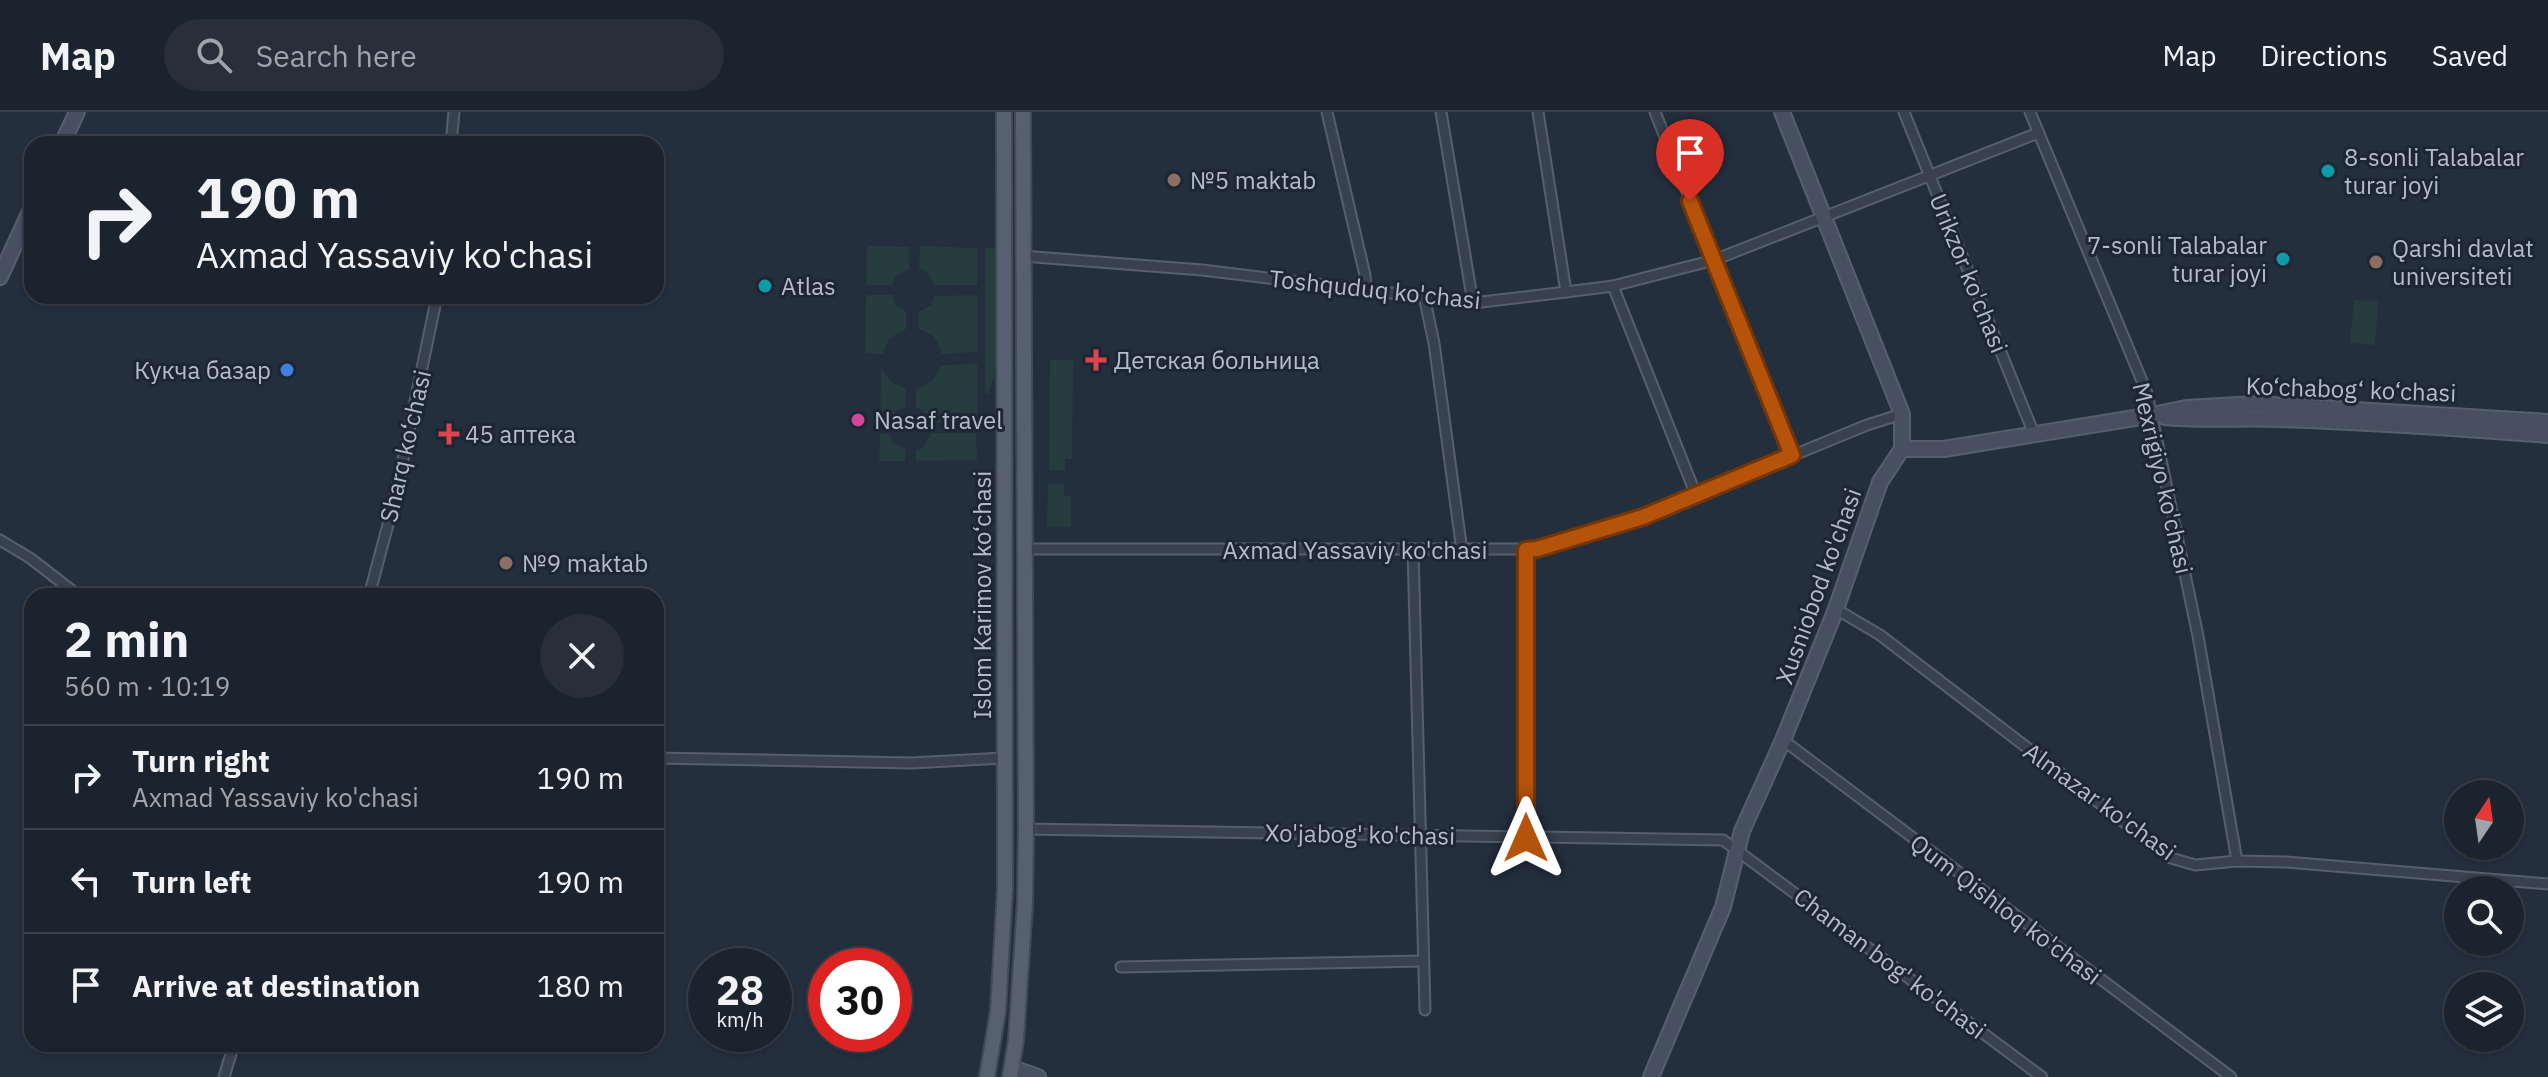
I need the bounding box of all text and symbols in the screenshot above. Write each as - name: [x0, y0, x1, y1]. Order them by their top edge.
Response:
- search box: [164, 19, 724, 91]
- text: Map: [40, 31, 116, 80]
- icon: search: [192, 33, 236, 77]
- text: Search here: [256, 36, 417, 75]
- text: Map: [2162, 37, 2216, 74]
- text: Directions: [2260, 37, 2388, 74]
- text: Saved: [2432, 37, 2508, 74]
- pin: [1656, 119, 1724, 201]
- icon: arrive: [1668, 131, 1712, 175]
- place label: 8-sonli Talabalar turar joyi: [2344, 141, 2524, 201]
- text: 190 m: [196, 161, 360, 233]
- marker: 8-sonli Talabalar turar joyi: [2319, 162, 2337, 180]
- place label: №5 maktab: [1190, 164, 1316, 196]
- icon: right: [64, 168, 168, 272]
- marker: №5 maktab: [1165, 171, 1183, 189]
- street label: Urikzor ko'chasi: [1922, 189, 2016, 357]
- place label: 7-sonli Talabalar turar joyi: [2087, 229, 2267, 289]
- text: Axmad Yassaviy ko'chasi: [196, 231, 593, 278]
- place label: Qarshi davlat universiteti: [2392, 232, 2534, 292]
- marker: 7-sonli Talabalar turar joyi: [2274, 250, 2292, 268]
- marker: Qarshi davlat universiteti: [2367, 253, 2385, 271]
- street label: Toshquduq ko'chasi: [1268, 262, 1482, 316]
- place label: Atlas: [781, 270, 836, 302]
- marker: Atlas: [756, 277, 774, 295]
- place label: Детская больница: [1114, 344, 1320, 376]
- marker: Детская больница: [1085, 349, 1107, 371]
- place label: Кукча базар: [134, 354, 271, 386]
- marker: Кукча базар: [278, 361, 296, 379]
- street label: Sharq ko‘chasi: [372, 367, 438, 525]
- street label: Ko‘chabog‘ ko‘chasi: [2245, 369, 2457, 409]
- street label: Mexrigiyo ko'chasi: [2125, 379, 2201, 577]
- place label: Nasaf travel: [874, 404, 1003, 436]
- marker: Nasaf travel: [849, 411, 867, 429]
- place label: 45 аптека: [465, 418, 576, 450]
- marker: 45 аптека: [440, 425, 458, 443]
- street label: Islom Karimov ko‘chasi: [966, 471, 998, 719]
- street label: Xusniobod ko'chasi: [1768, 483, 1868, 689]
- street label: Axmad Yassaviy ko'chasi: [1223, 534, 1487, 566]
- place label: №9 maktab: [522, 547, 648, 579]
- marker: №9 maktab: [497, 554, 515, 572]
- text: 2 min: [64, 608, 189, 670]
- button: close: [540, 614, 624, 698]
- text: 560 m · 10:19: [64, 669, 230, 703]
- street label: Almazar ko'chasi: [2017, 735, 2183, 867]
- text: Turn right: [132, 741, 270, 780]
- icon: right: [64, 755, 108, 799]
- text: 190 m: [537, 758, 624, 797]
- text: Axmad Yassaviy ko'chasi: [132, 780, 419, 814]
- north arrow: [2444, 780, 2524, 860]
- map controls: [2444, 780, 2524, 1052]
- position arrow: [1484, 796, 1568, 880]
- street label: Xo'jabog' ko'chasi: [1265, 816, 1455, 852]
- street label: Qum Qishloq ko'chasi: [1904, 826, 2108, 992]
- icon: left: [64, 859, 108, 903]
- text: Turn left: [132, 862, 251, 901]
- text: 190 m: [537, 862, 624, 901]
- button: search: [2444, 876, 2524, 956]
- street label: Chaman bog' ko'chasi: [1787, 880, 1993, 1046]
- speed limit sign: 30: [808, 948, 912, 1052]
- icon: arrive: [64, 963, 108, 1007]
- text: 28: [716, 964, 764, 1016]
- text: Arrive at destination: [132, 966, 420, 1005]
- text: 180 m: [537, 966, 624, 1005]
- button: layers: [2444, 972, 2524, 1052]
- text: km/h: [716, 1006, 764, 1033]

